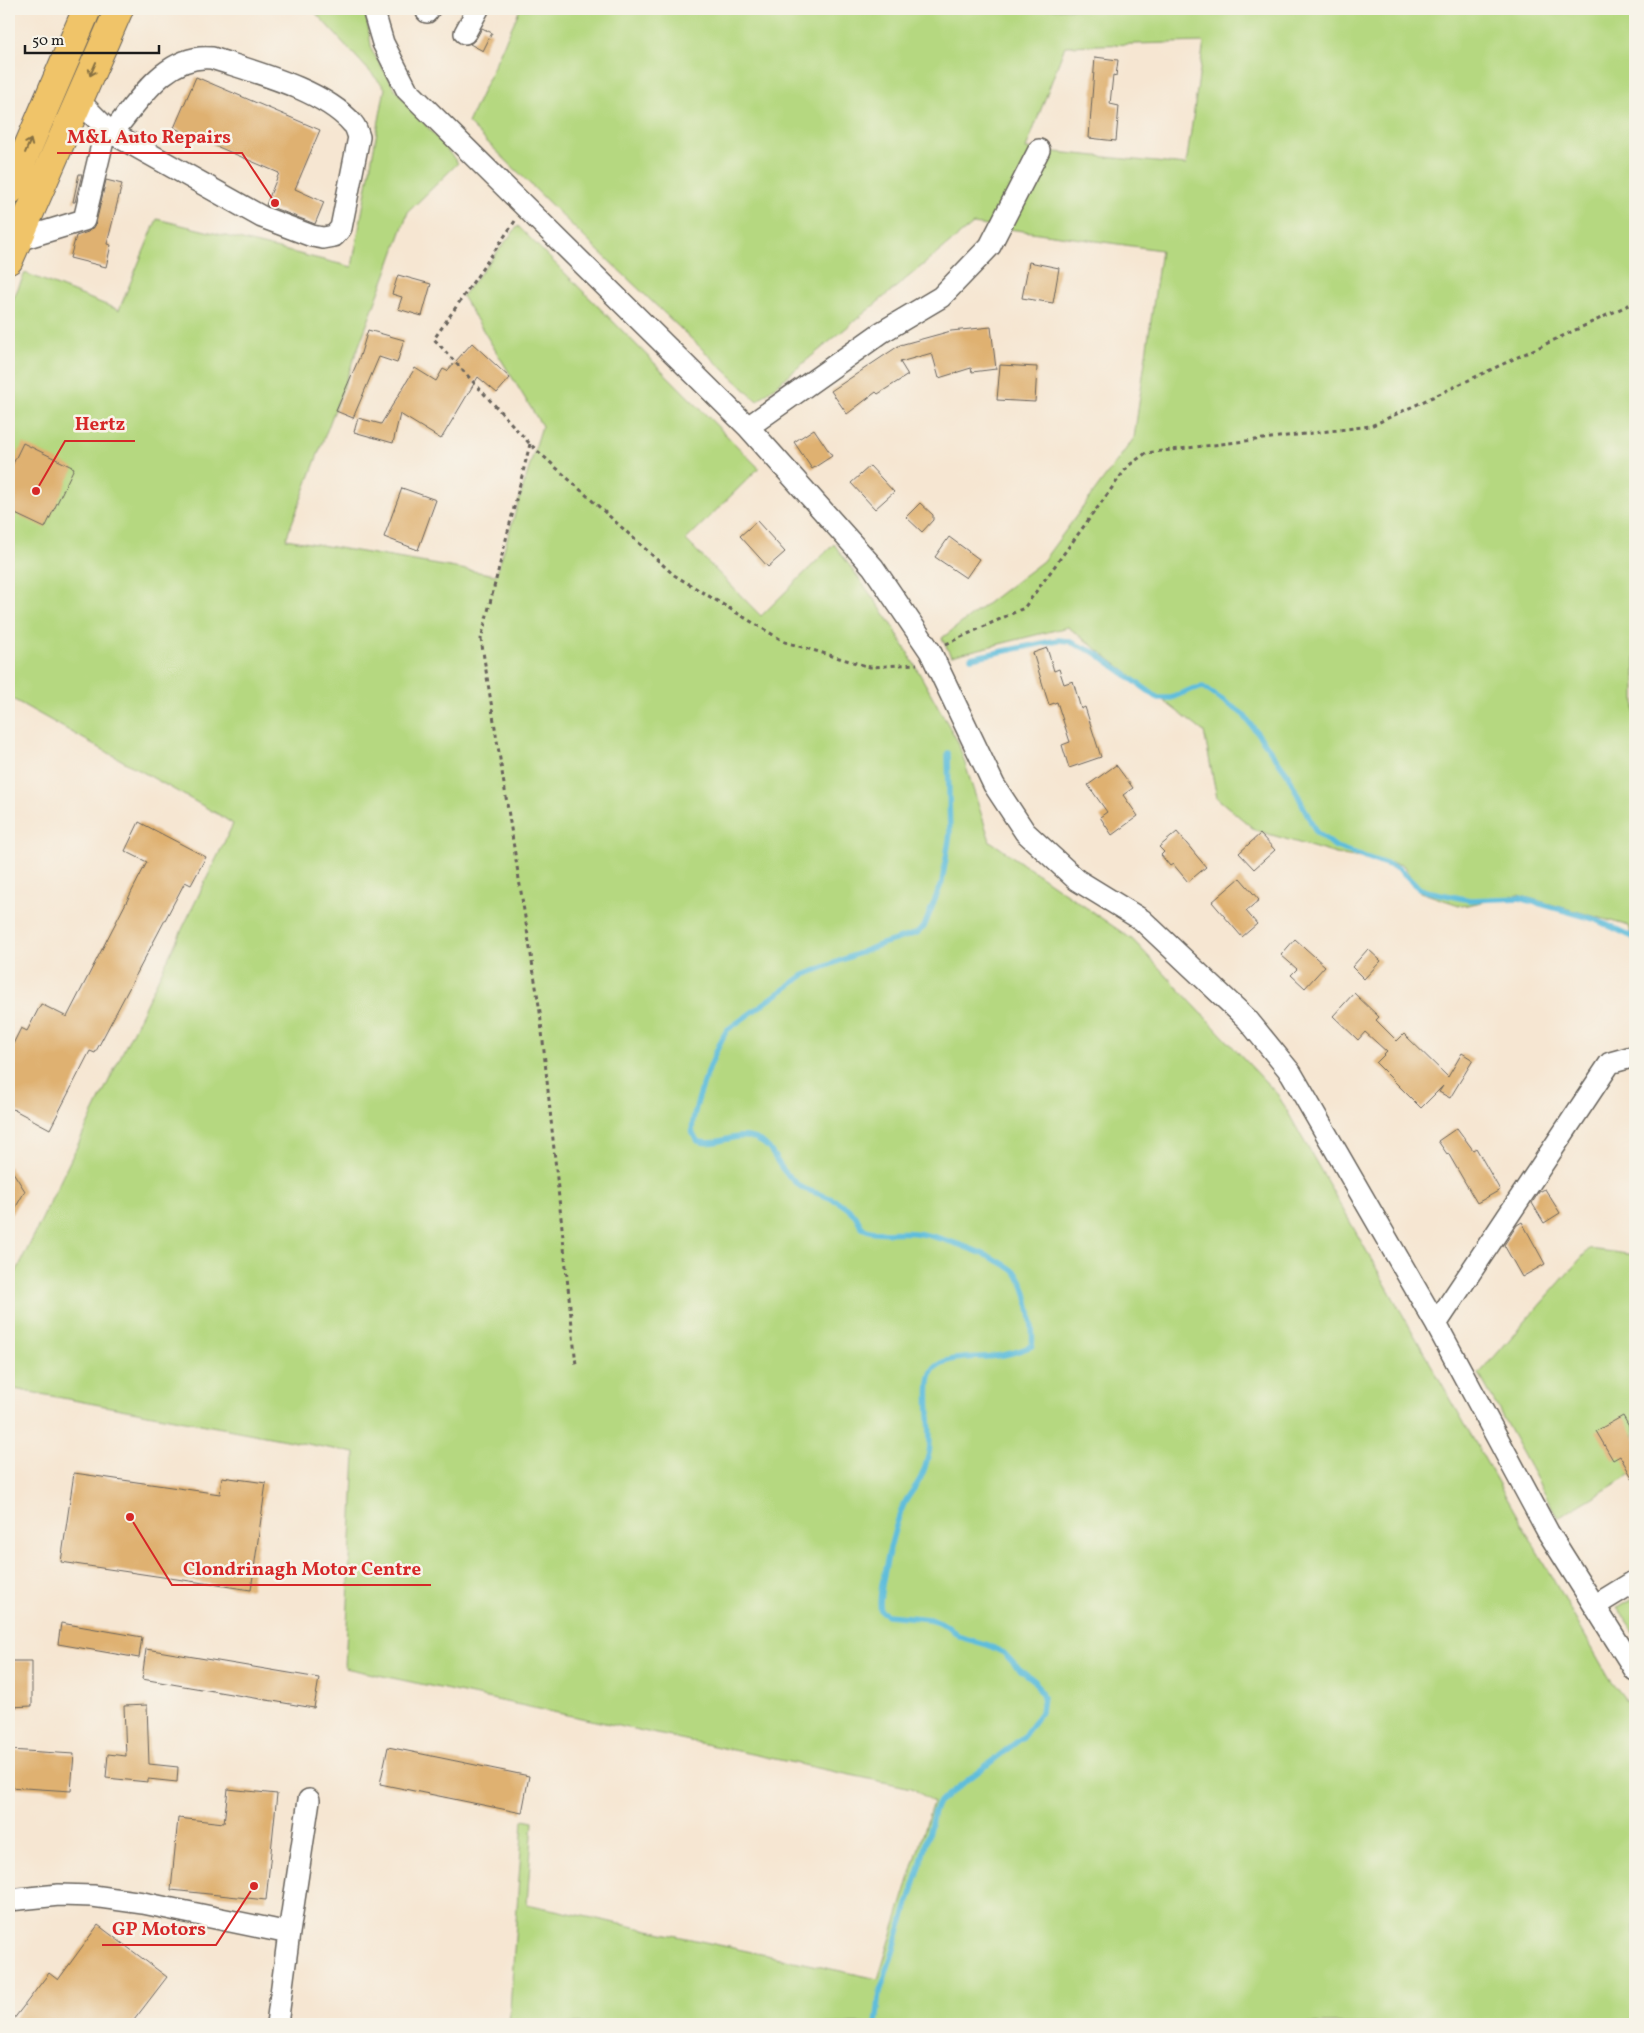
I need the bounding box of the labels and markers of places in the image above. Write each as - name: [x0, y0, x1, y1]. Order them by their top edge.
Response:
- callout: M&L Auto Repairs: [57, 119, 242, 153]
- callout: Hertz: [65, 407, 135, 441]
- callout: Clondrinagh Motor Centre: [172, 1551, 431, 1585]
- callout: GP Motors: [102, 1911, 216, 1945]

